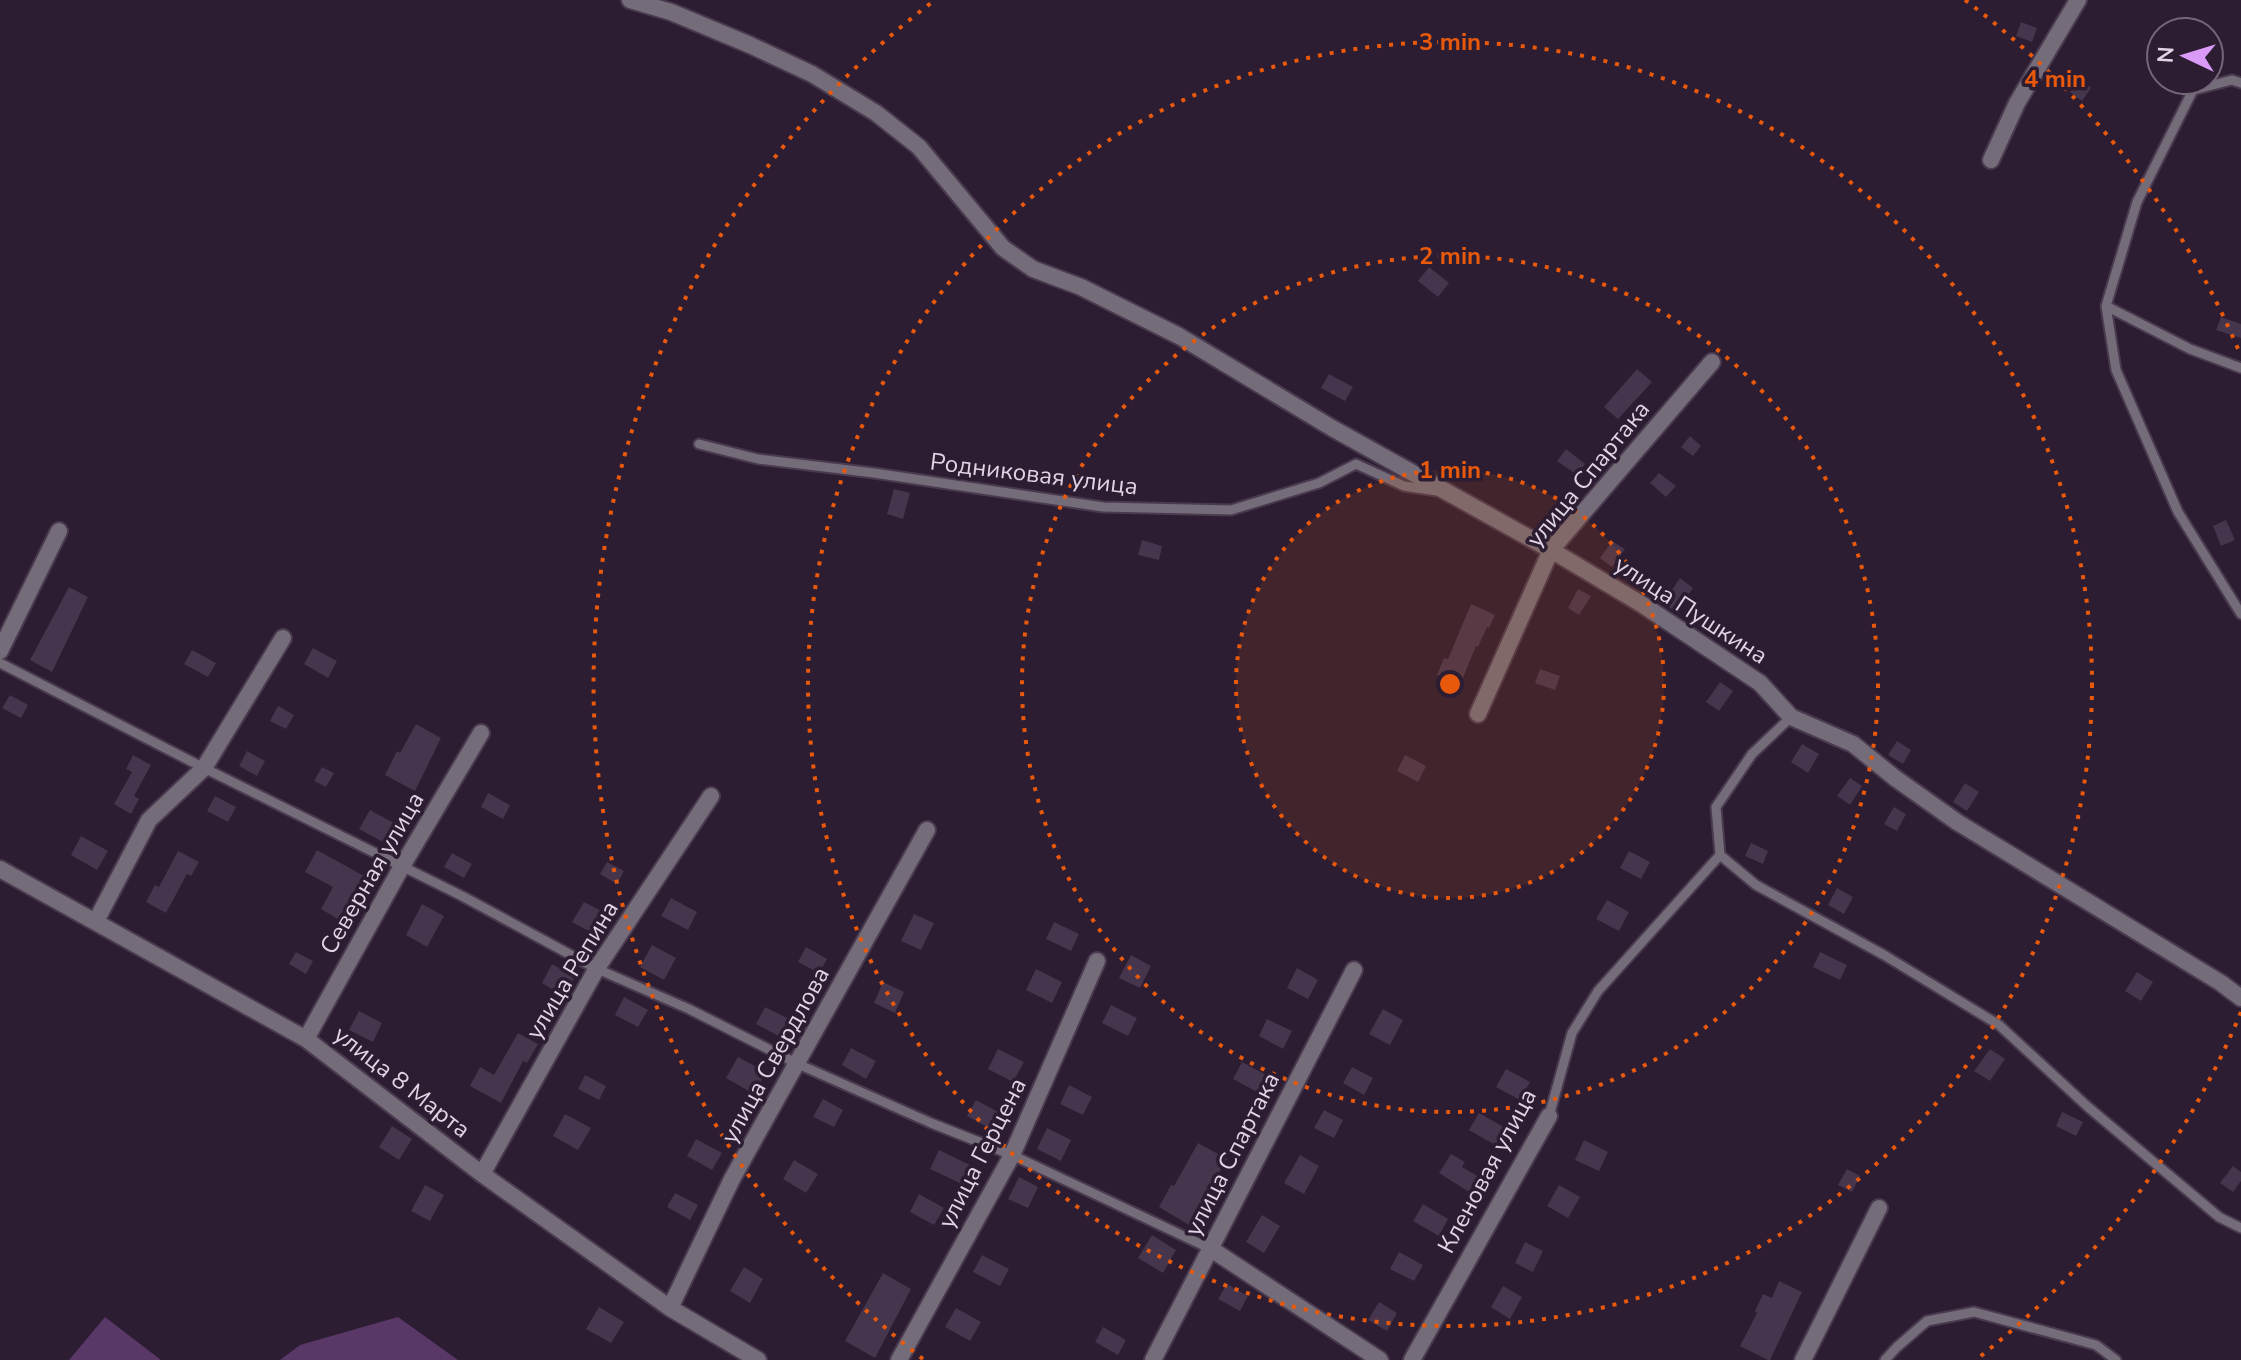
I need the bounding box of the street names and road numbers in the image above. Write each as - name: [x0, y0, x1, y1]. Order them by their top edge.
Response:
- street label: улица Спартака: [1519, 394, 1657, 554]
- street label: Родниковая улица: [928, 445, 1140, 503]
- street label: улица Пушкина: [1608, 548, 1774, 672]
- street label: Северная улица: [313, 786, 431, 960]
- street label: улица Репина: [518, 895, 626, 1045]
- street label: улица Свердлова: [713, 961, 837, 1149]
- street label: улица 8 Марта: [327, 1019, 477, 1145]
- street label: улица Спартака: [1177, 1067, 1287, 1241]
- street label: улица Герцена: [930, 1072, 1034, 1234]
- street label: Кленовая улица: [1430, 1083, 1544, 1259]

